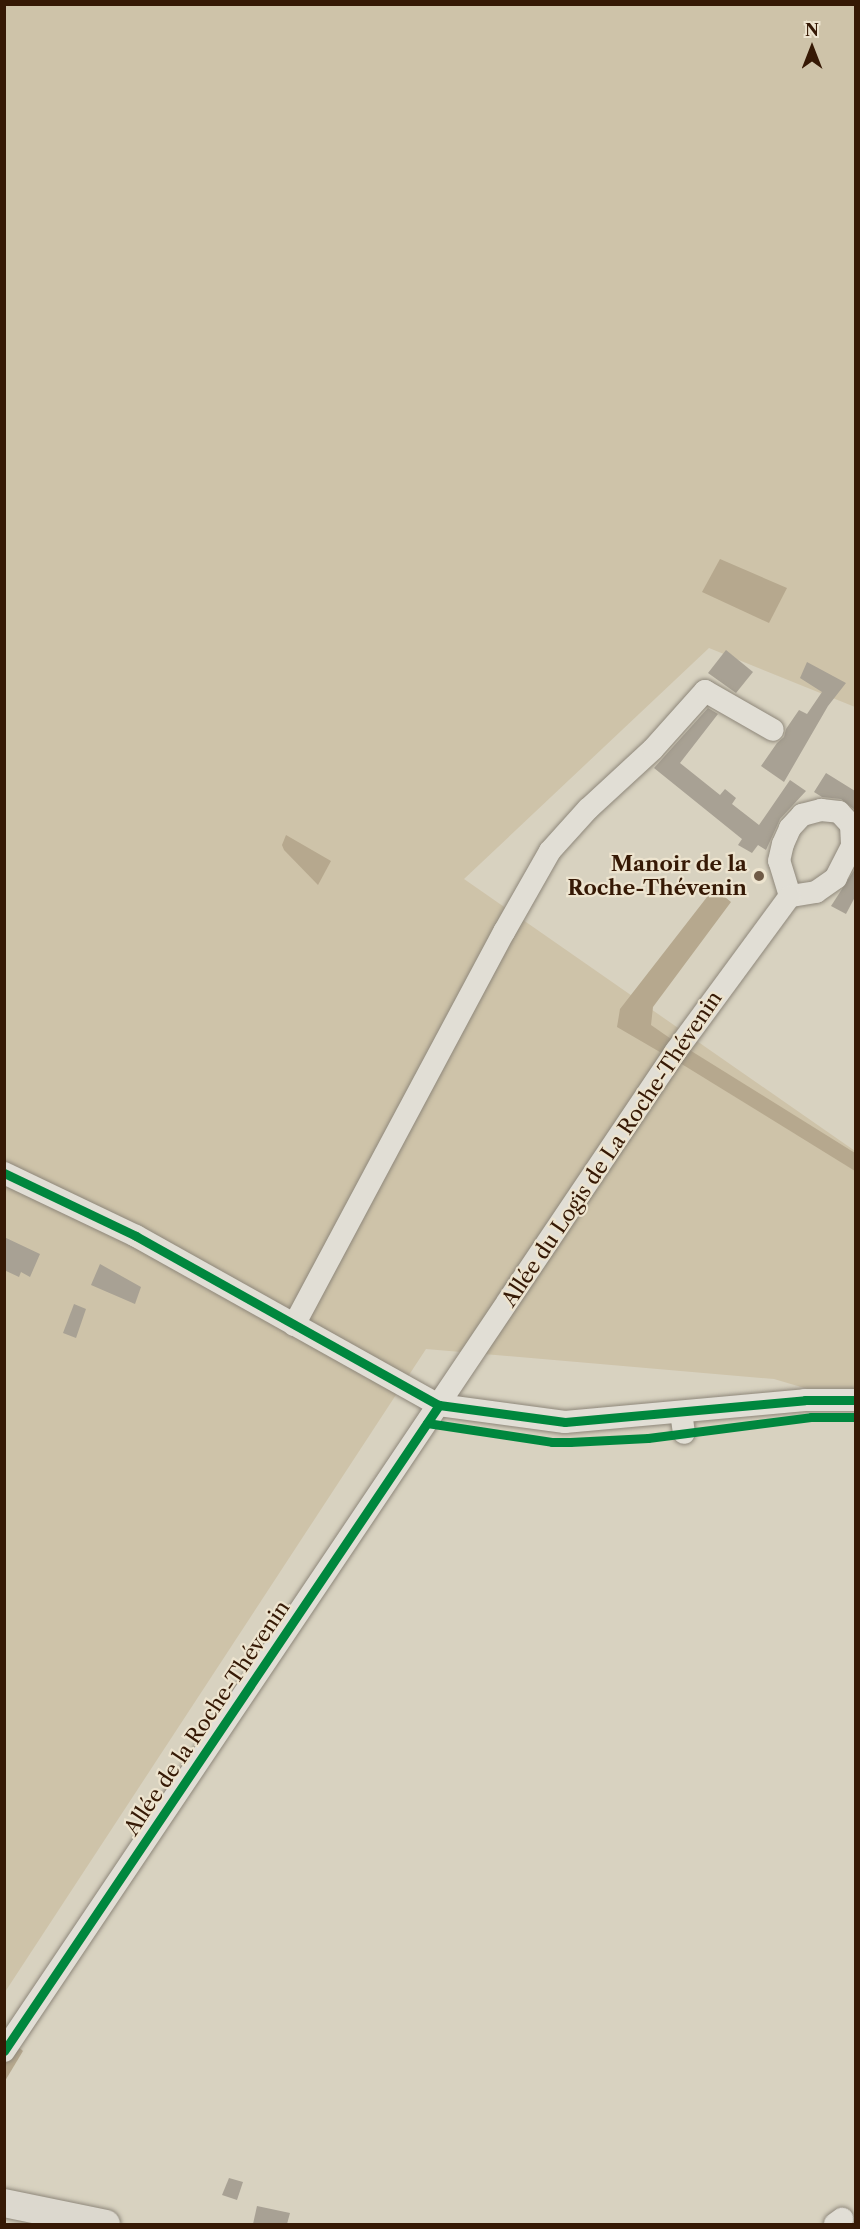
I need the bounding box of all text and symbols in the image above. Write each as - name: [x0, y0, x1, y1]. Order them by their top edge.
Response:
- north arrow: [782, 18, 842, 78]
- text: N: [805, 20, 819, 40]
- place label: Manoir de la Roche-Thévenin: [567, 851, 747, 901]
- marker: Manoir de la Roche-Thévenin: [752, 869, 766, 883]
- street label: Allée du Logis de La Roche-Thévenin: [497, 986, 727, 1312]
- street label: Allée de la Roche-Thévenin: [119, 1596, 295, 1840]

